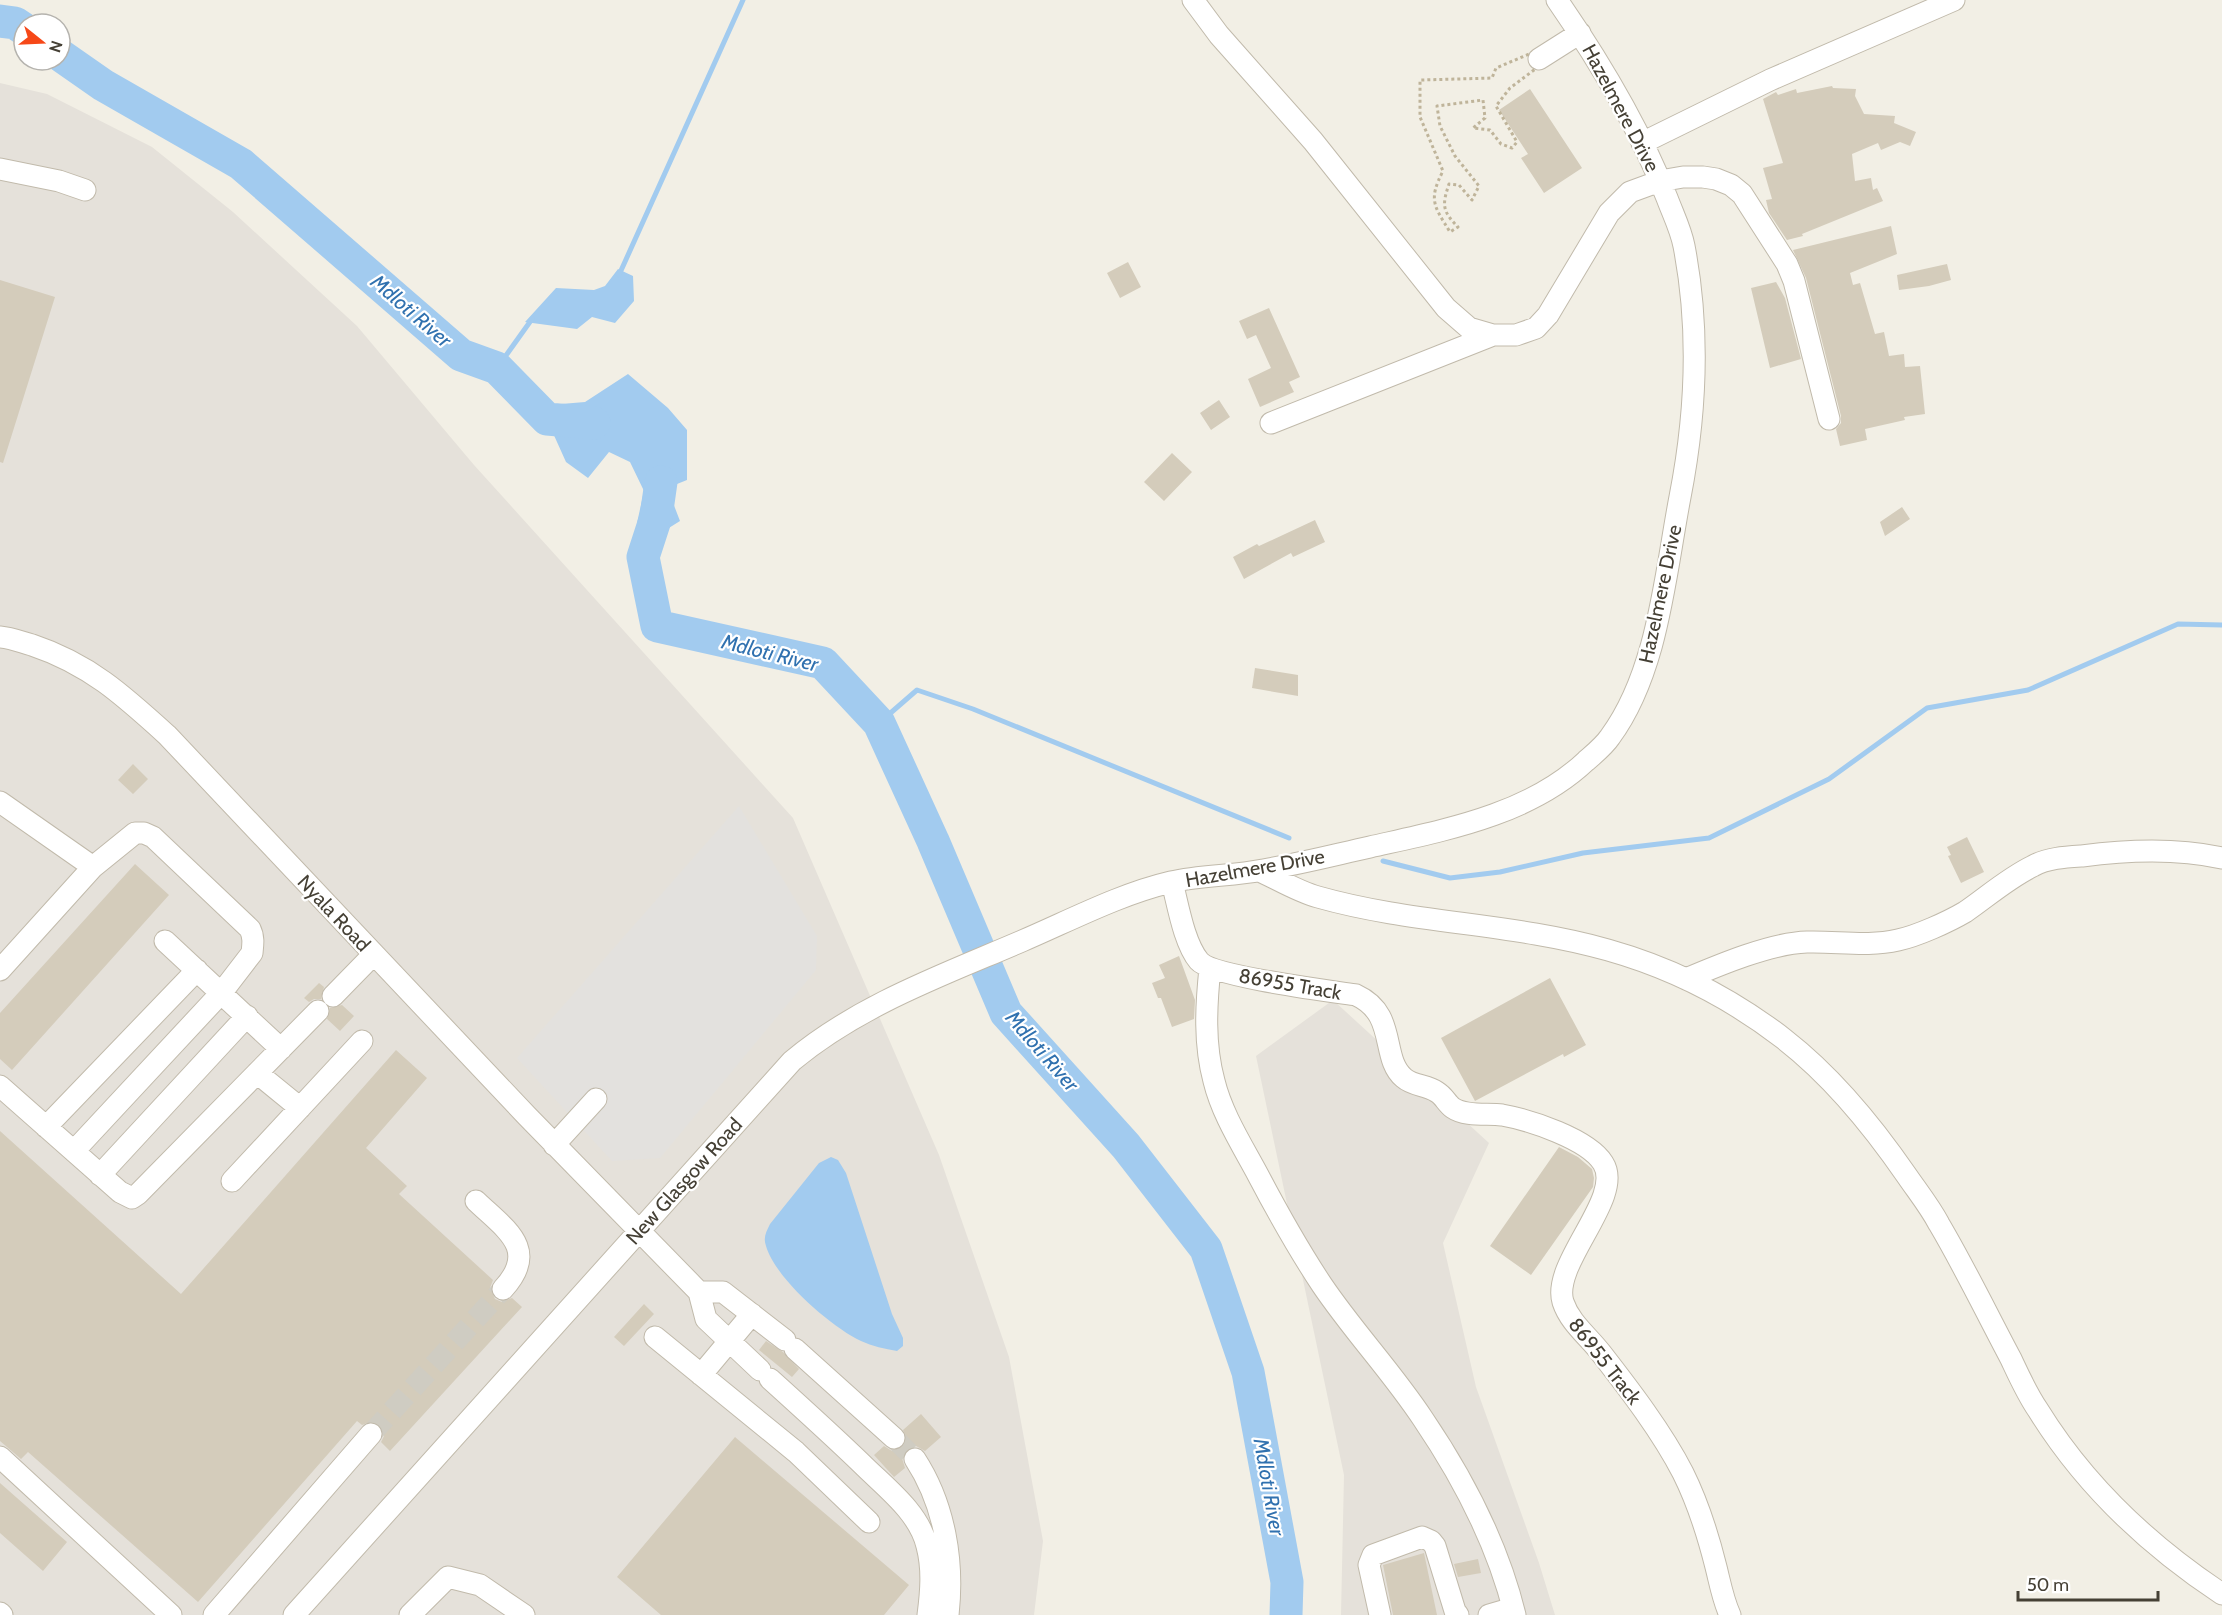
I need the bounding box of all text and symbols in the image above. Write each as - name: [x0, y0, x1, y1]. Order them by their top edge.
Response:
- north arrow: [12, 12, 72, 72]
- text: N: [45, 38, 67, 55]
- street label: Hazelmere Drive: [1577, 40, 1665, 176]
- water label: Mdloti River: [365, 268, 458, 353]
- street label: Hazelmere Drive: [1634, 522, 1686, 666]
- water label: Mdloti River: [718, 628, 822, 677]
- street label: Hazelmere Drive: [1183, 844, 1327, 892]
- street label: Nyala Road: [293, 870, 375, 956]
- street label: 86955 Track: [1237, 963, 1343, 1005]
- water label: Mdloti River: [1000, 1005, 1085, 1097]
- street label: New Glasgow Road: [621, 1113, 747, 1249]
- street label: 86955 Track: [1564, 1313, 1646, 1409]
- water label: Mdloti River: [1248, 1435, 1291, 1539]
- scale bar: [2018, 1564, 2158, 1602]
- text: 50 m: [2027, 1574, 2069, 1596]

